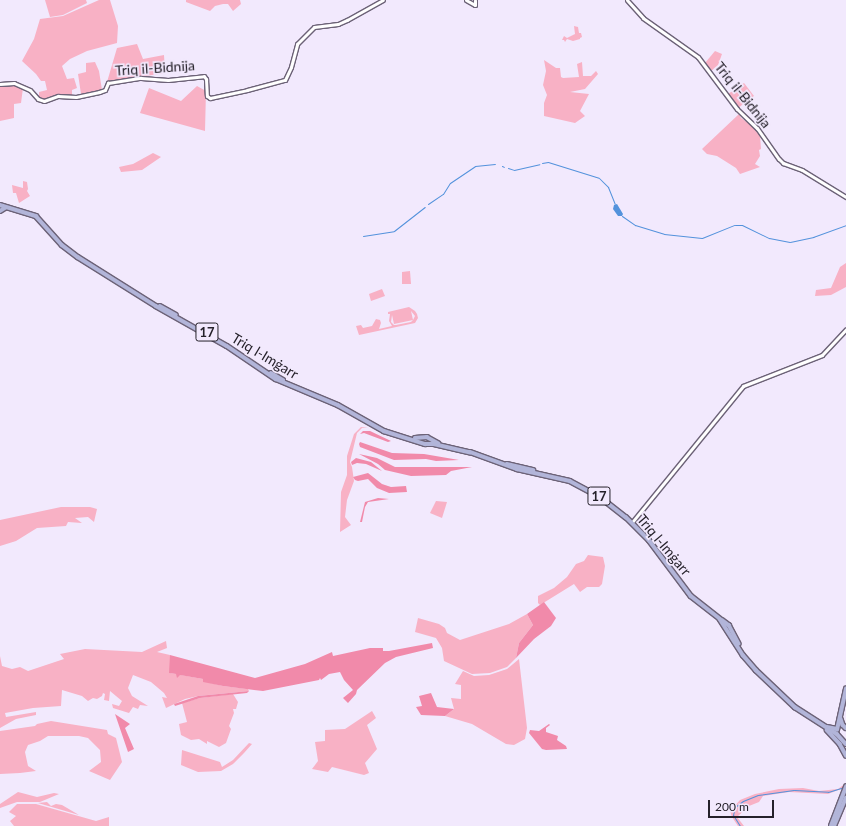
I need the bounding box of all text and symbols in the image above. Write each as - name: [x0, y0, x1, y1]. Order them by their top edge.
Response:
- street label: Triq il-Bidnija: [114, 57, 196, 79]
- street label: Triq il-Bidnija: [711, 59, 775, 131]
- road number: 17: [195, 321, 219, 343]
- street label: Triq l-Imġarr: [229, 330, 301, 382]
- road number: 17: [587, 485, 611, 507]
- street label: Triq l-Imġarr: [634, 511, 694, 579]
- scale bar: [710, 792, 776, 818]
- text: 200 m: [715, 799, 749, 814]

